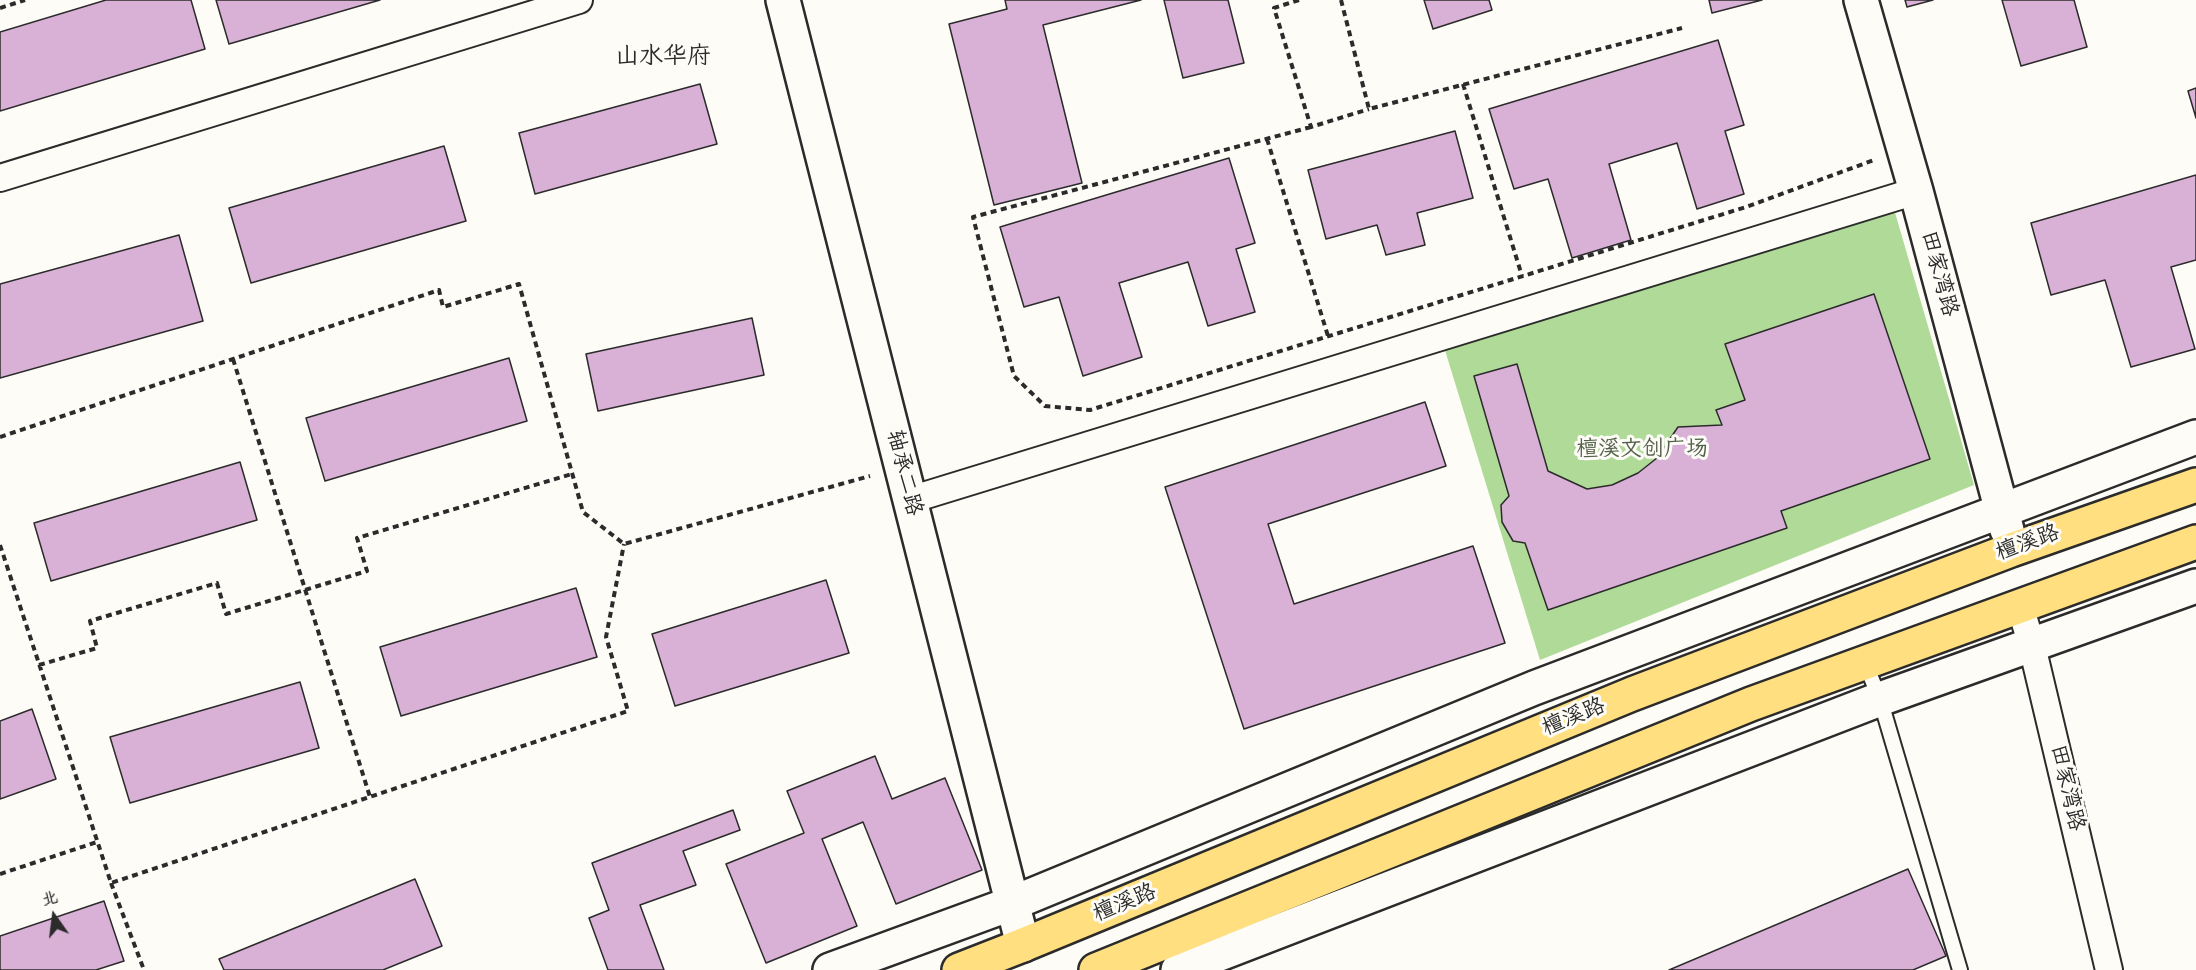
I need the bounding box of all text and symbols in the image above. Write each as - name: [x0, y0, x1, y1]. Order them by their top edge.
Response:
- district label: 山水华府: [615, 44, 711, 72]
- street label: 田家湾路: [1914, 228, 1962, 320]
- street label: 轴承二路: [880, 427, 926, 519]
- park label: 檀溪文创广场: [1576, 437, 1708, 463]
- street label: 檀溪路: [1992, 520, 2064, 568]
- street label: 檀溪路: [1538, 693, 1610, 743]
- street label: 田家湾路: [2043, 742, 2089, 834]
- street label: 檀溪路: [1089, 879, 1161, 929]
- north arrow: [24, 886, 84, 946]
- text: 北: [39, 886, 60, 911]

